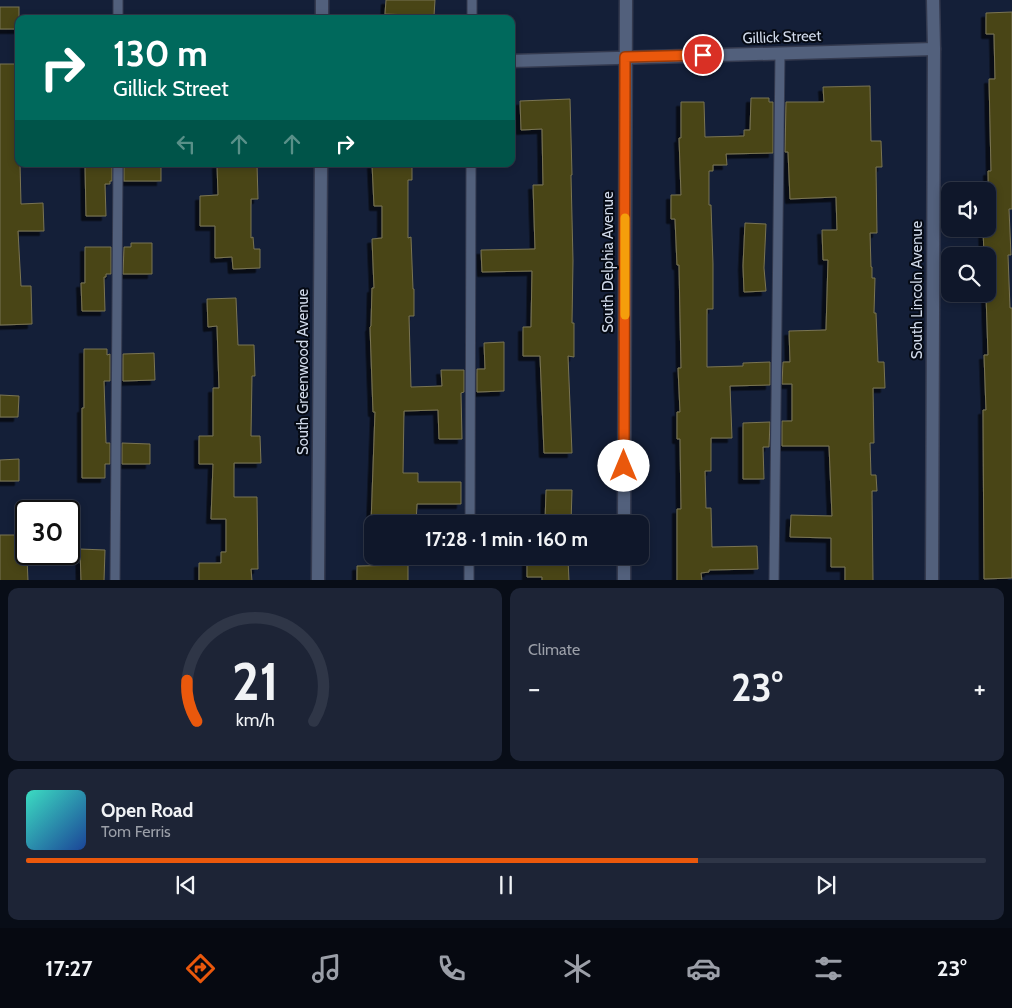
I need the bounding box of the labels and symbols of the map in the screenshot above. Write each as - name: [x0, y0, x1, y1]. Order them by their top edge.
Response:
- street label: Gillick Street: [742, 27, 822, 47]
- pin: [682, 34, 724, 76]
- street label: South Delphia Avenue: [599, 191, 617, 333]
- street label: South Lincoln Avenue: [908, 221, 926, 359]
- street label: South Greenwood Avenue: [294, 289, 312, 455]
- position arrow: [597, 439, 649, 491]
- speed limit sign: 30: [15, 500, 80, 565]

